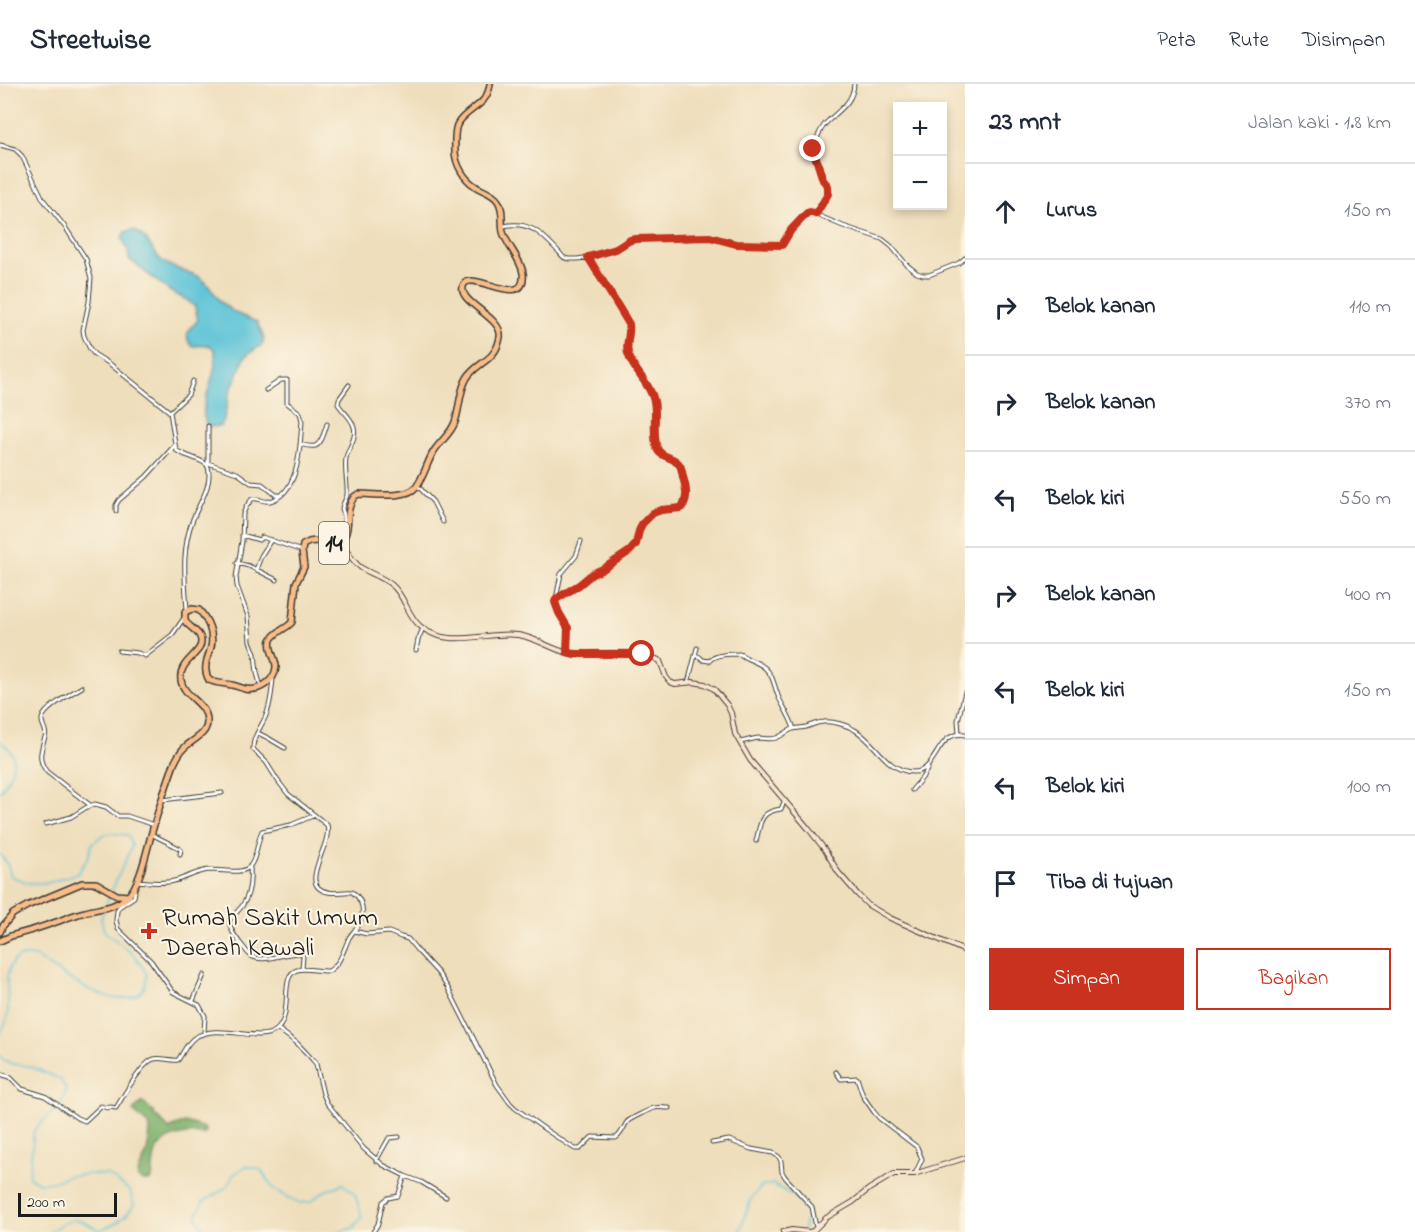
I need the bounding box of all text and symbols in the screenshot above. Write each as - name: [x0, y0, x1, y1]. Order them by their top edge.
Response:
- text: Streetwise: [30, 21, 151, 62]
- text: Peta: [1157, 26, 1196, 56]
- text: Rute: [1229, 26, 1269, 56]
- text: Disimpan: [1302, 26, 1385, 56]
- map controls: [893, 102, 947, 210]
- button: +: [893, 102, 947, 156]
- text: 23 mnt: [989, 104, 1061, 142]
- text: Jalan kaki · 1.8 km: [1248, 109, 1391, 138]
- route end: [799, 135, 825, 161]
- button: −: [893, 156, 947, 210]
- icon: ahead: [989, 195, 1022, 228]
- text: Lurus: [1046, 195, 1097, 227]
- text: 150 m: [1344, 197, 1391, 226]
- icon: right: [989, 291, 1022, 324]
- text: Belok kanan: [1046, 291, 1155, 323]
- text: 110 m: [1349, 293, 1391, 322]
- icon: right: [989, 387, 1022, 420]
- text: Belok kanan: [1046, 387, 1155, 419]
- text: 370 m: [1345, 389, 1391, 418]
- icon: left: [989, 483, 1022, 516]
- text: Belok kiri: [1046, 483, 1125, 515]
- text: 550 m: [1339, 485, 1391, 514]
- road number: 14: [319, 522, 349, 564]
- icon: right: [989, 579, 1022, 612]
- text: Belok kanan: [1046, 579, 1155, 611]
- text: 400 m: [1345, 581, 1391, 610]
- route start: [628, 640, 654, 666]
- icon: left: [989, 675, 1022, 708]
- text: Belok kiri: [1046, 675, 1125, 707]
- text: 150 m: [1344, 677, 1391, 706]
- icon: left: [989, 771, 1022, 804]
- text: Belok kiri: [1046, 771, 1125, 803]
- text: 100 m: [1347, 773, 1391, 802]
- icon: arrive: [989, 867, 1022, 900]
- text: Tiba di tujuan: [1046, 867, 1173, 899]
- place label: Rumah Sakit Umum Daerah Kawali: [161, 900, 378, 968]
- marker: Rumah Sakit Umum Daerah Kawali: [140, 922, 158, 940]
- button: Simpan: [989, 948, 1184, 1010]
- button: Bagikan: [1196, 948, 1391, 1010]
- scale bar: [18, 1190, 117, 1218]
- text: 200 m: [27, 1191, 65, 1215]

